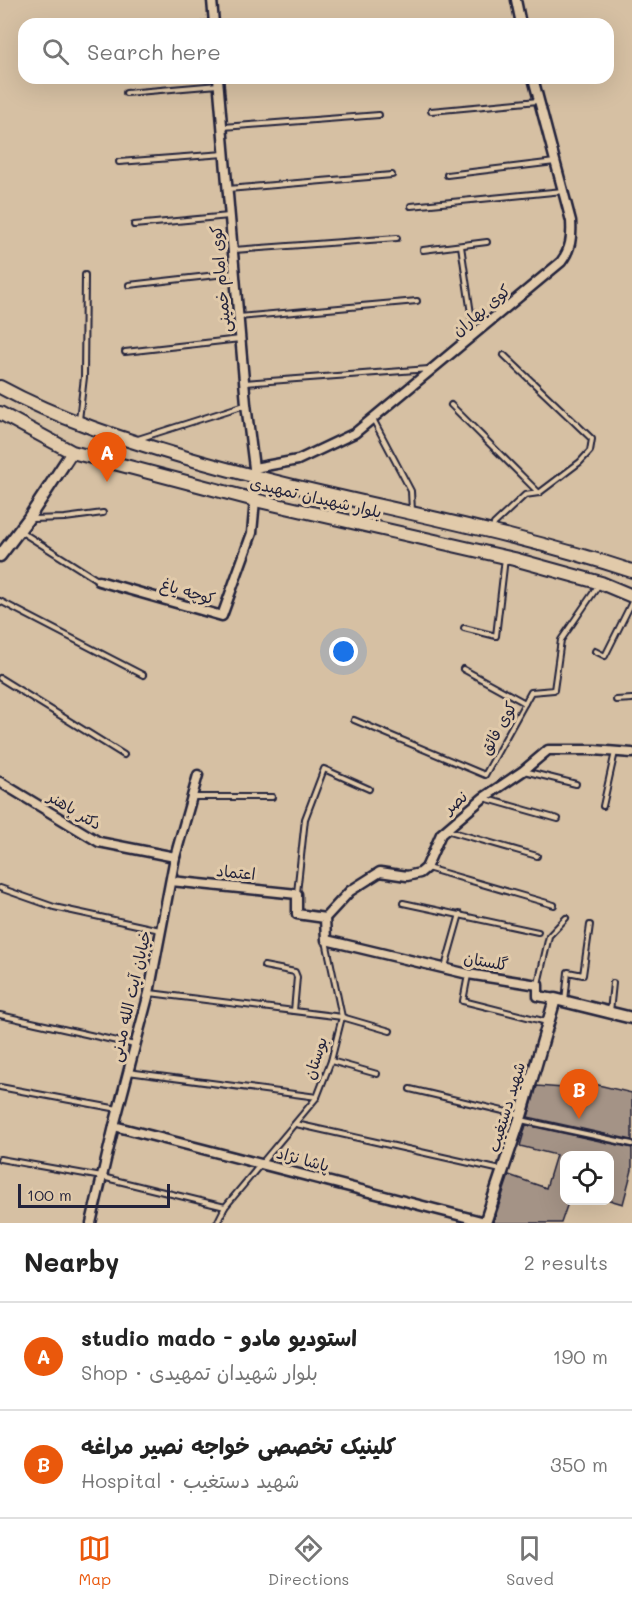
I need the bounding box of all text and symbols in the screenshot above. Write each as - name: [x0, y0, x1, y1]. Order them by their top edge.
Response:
- search box: [18, 18, 614, 84]
- icon: search: [39, 35, 72, 68]
- text: Search here: [87, 37, 221, 66]
- street label: کوی امام خمینی: [204, 224, 238, 334]
- street label: کوی بهاران: [447, 279, 515, 341]
- pin: A: [88, 432, 126, 482]
- street label: بلوار شهیدان تمهیدی: [248, 471, 384, 523]
- street label: کوچه باغ: [158, 573, 218, 610]
- your location: [329, 637, 358, 666]
- street label: کوی فائق: [474, 697, 522, 759]
- street label: دکتر باهنر: [43, 784, 106, 834]
- street label: نصر: [437, 785, 471, 819]
- street label: اعتماد: [215, 859, 257, 884]
- street label: خیابان آیت الله مدنی: [104, 928, 156, 1064]
- street label: گلستان: [462, 946, 510, 975]
- street label: بوستان: [298, 1034, 332, 1082]
- street label: شهید دستغیب: [482, 1059, 529, 1154]
- pin: B: [560, 1070, 598, 1119]
- street label: پاشا نژاد: [274, 1141, 332, 1177]
- map controls: [560, 1151, 614, 1205]
- button: locate: [560, 1151, 614, 1205]
- scale bar: [18, 1181, 170, 1208]
- text: 100 m: [27, 1184, 72, 1205]
- text: Nearby: [24, 1245, 119, 1279]
- text: 2 results: [524, 1249, 608, 1275]
- text: studio mado - استودیو مادو: [81, 1323, 357, 1352]
- text: A: [37, 1343, 50, 1369]
- text: 190 m: [553, 1343, 608, 1369]
- text: Shop · بلوار شهیدان تمهیدی: [81, 1359, 318, 1385]
- text: کلینیک تخصصی خواجه نصیر مراغه: [81, 1431, 396, 1460]
- text: B: [37, 1451, 50, 1477]
- text: 350 m: [550, 1451, 608, 1477]
- text: Hospital · شهید دستغیب: [81, 1467, 299, 1493]
- tab: Map: [78, 1532, 111, 1589]
- tab: Directions: [268, 1532, 349, 1589]
- tab: Saved: [506, 1532, 554, 1589]

